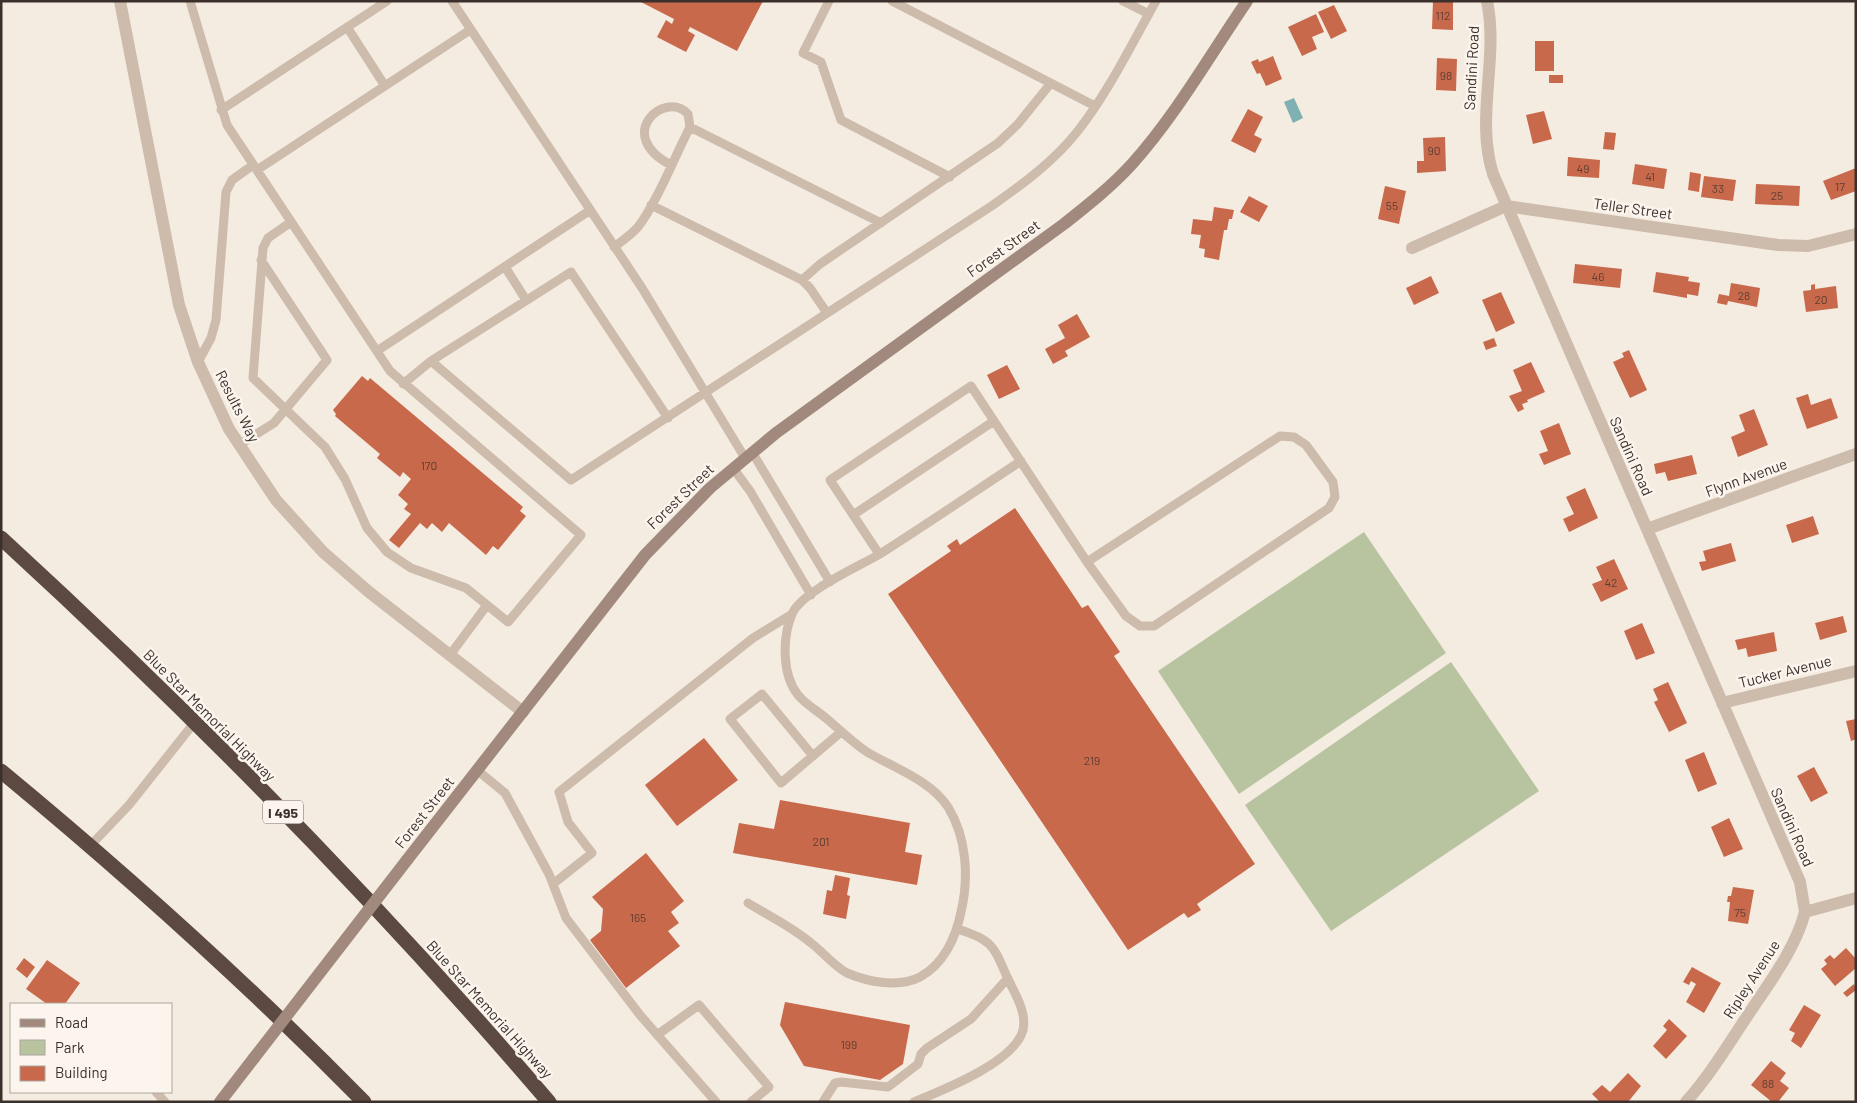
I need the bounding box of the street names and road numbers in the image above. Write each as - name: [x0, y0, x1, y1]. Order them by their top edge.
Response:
- street label: Sandini Road: [1460, 25, 1482, 111]
- street label: Teller Street: [1592, 194, 1674, 222]
- street label: Forest Street: [963, 215, 1043, 281]
- street label: Results Way: [212, 367, 264, 445]
- street label: Sandini Road: [1607, 414, 1657, 498]
- street label: Flynn Avenue: [1703, 454, 1789, 500]
- street label: Forest Street: [643, 460, 717, 532]
- street label: Blue Star Memorial Highway: [140, 645, 280, 785]
- street label: Tucker Avenue: [1737, 651, 1833, 691]
- street label: Forest Street: [390, 773, 458, 851]
- street label: Sandini Road: [1768, 785, 1818, 869]
- road number: I 495: [263, 800, 303, 824]
- street label: Blue Star Memorial Highway: [423, 936, 557, 1082]
- street label: Ripley Avenue: [1719, 936, 1783, 1022]

